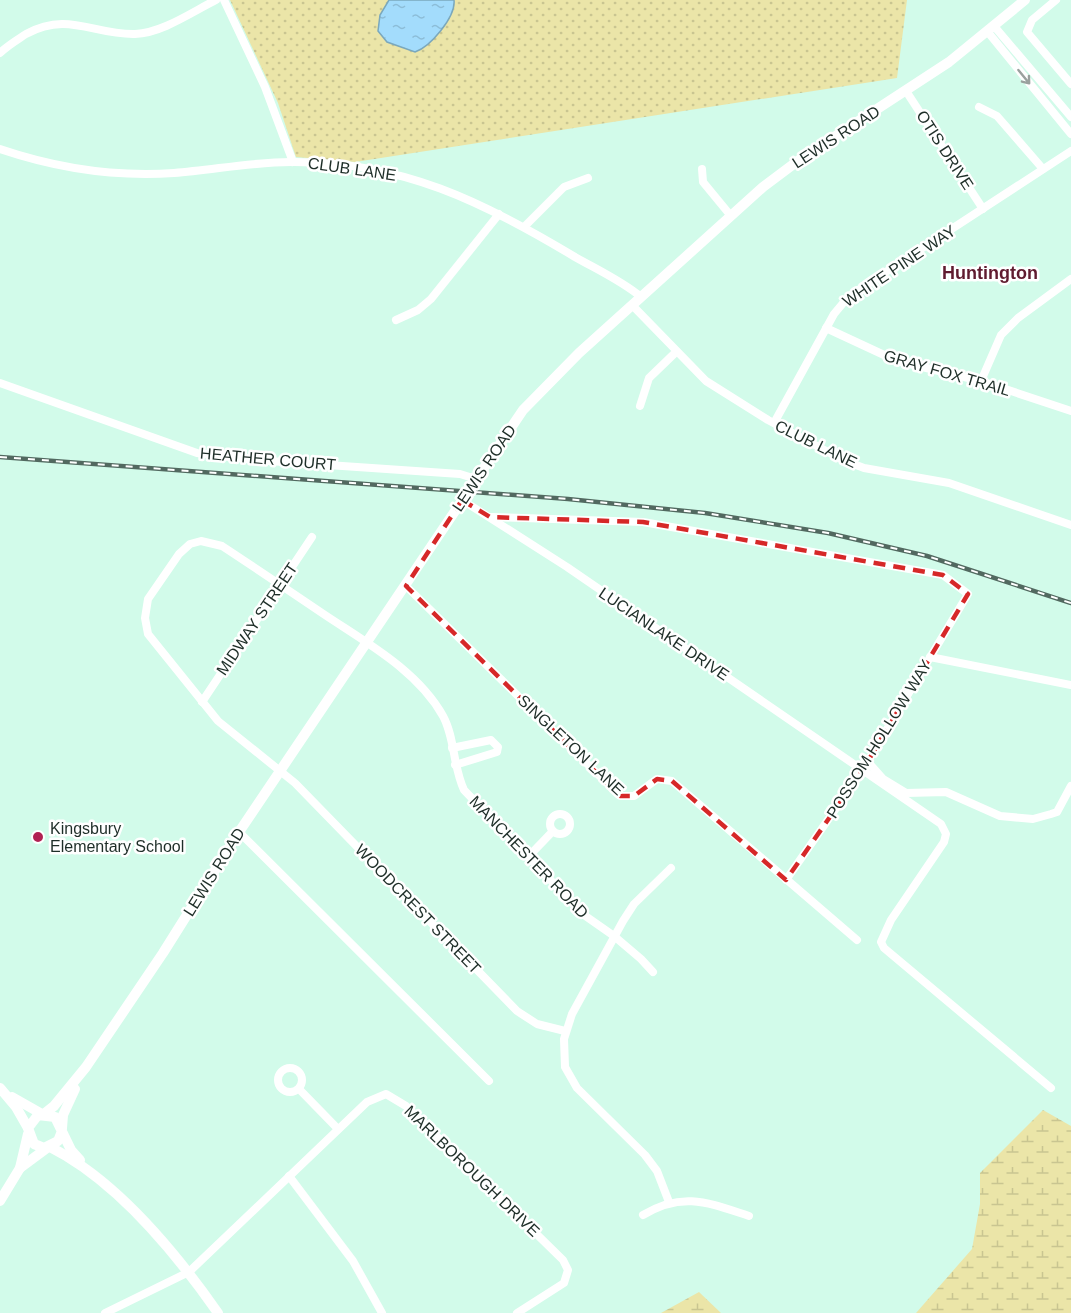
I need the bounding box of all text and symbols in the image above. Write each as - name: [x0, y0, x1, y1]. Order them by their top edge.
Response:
- one-way arrow: [1018, 69, 1031, 85]
- street label: LEWIS ROAD: [789, 103, 883, 171]
- street label: OTIS DRIVE: [913, 107, 977, 193]
- street label: CLUB LANE: [307, 154, 397, 184]
- street label: WHITE PINE WAY: [839, 222, 959, 310]
- district label: Huntington: [942, 263, 1038, 283]
- street label: GRAY FOX TRAIL: [882, 347, 1012, 399]
- street label: CLUB LANE: [772, 417, 860, 471]
- street label: LEWIS ROAD: [449, 422, 519, 514]
- street label: HEATHER COURT: [199, 445, 337, 473]
- street label: MIDWAY STREET: [213, 560, 301, 678]
- street label: LUCIANLAKE DRIVE: [596, 584, 732, 684]
- street label: POSSOM HOLLOW WAY: [823, 657, 935, 821]
- street label: SINGLETON LANE: [515, 692, 627, 798]
- street label: MANCHESTER ROAD: [466, 793, 592, 921]
- place label: Kingsbury Elementary School: [50, 820, 184, 855]
- street label: LEWIS ROAD: [180, 825, 248, 919]
- marker: Kingsbury Elementary School: [31, 830, 45, 844]
- street label: WOODCREST STREET: [352, 841, 484, 977]
- street label: MARLBOROUGH DRIVE: [401, 1102, 543, 1240]

